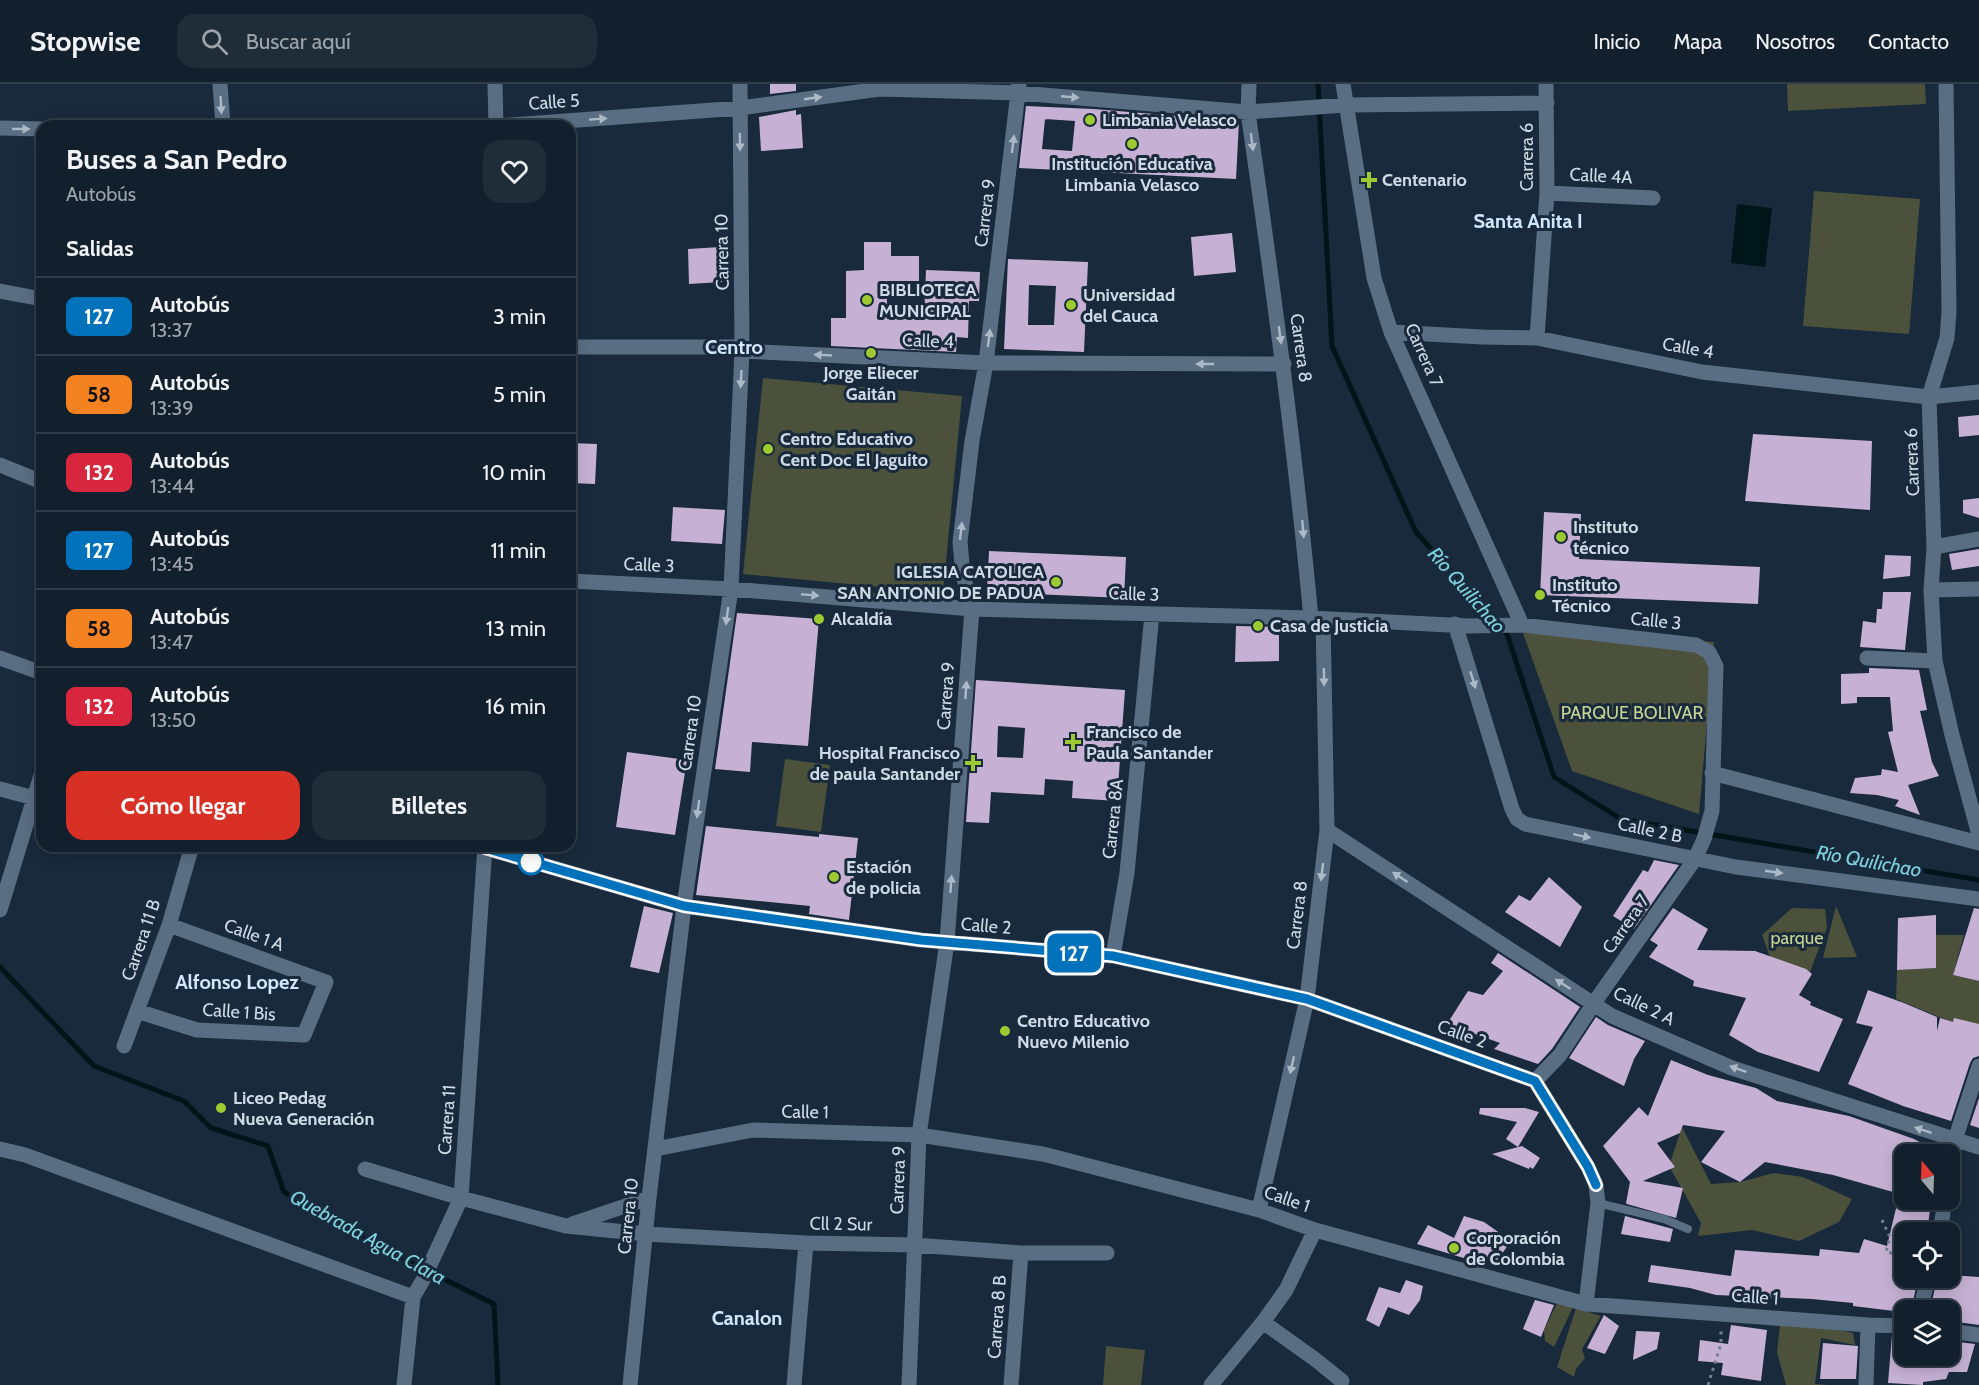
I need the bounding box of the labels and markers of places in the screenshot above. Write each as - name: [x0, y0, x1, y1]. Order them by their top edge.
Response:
- place label: Limbania Velasco: [1102, 109, 1237, 131]
- marker: Limbania Velasco: [1083, 113, 1097, 127]
- marker: Institución Educativa Limbania Velasco: [1125, 137, 1139, 151]
- place label: Institución Educativa Limbania Velasco: [1051, 153, 1213, 196]
- place label: Centenario: [1382, 169, 1467, 191]
- marker: Centenario: [1360, 171, 1378, 189]
- place label: BIBLIOTECA MUNICIPAL: [879, 279, 977, 322]
- place label: Universidad del Cauca: [1083, 284, 1175, 327]
- marker: BIBLIOTECA MUNICIPAL: [860, 293, 874, 307]
- marker: Universidad del Cauca: [1064, 298, 1078, 312]
- marker: Jorge Eliecer Gaitán: [864, 346, 878, 360]
- place label: Jorge Eliecer Gaitán: [822, 362, 919, 405]
- place label: Centro Educativo Cent Doc El Jaguito: [780, 428, 928, 471]
- marker: Centro Educativo Cent Doc El Jaguito: [761, 442, 775, 456]
- place label: Instituto técnico: [1573, 516, 1639, 559]
- marker: Instituto técnico: [1554, 530, 1568, 544]
- place label: IGLESIA CATOLICA SAN ANTONIO DE PADUA: [837, 561, 1045, 604]
- place label: Instituto Técnico: [1552, 574, 1618, 617]
- marker: IGLESIA CATOLICA SAN ANTONIO DE PADUA: [1049, 575, 1063, 589]
- marker: Instituto Técnico: [1533, 588, 1547, 602]
- place label: Alcaldía: [831, 608, 892, 630]
- marker: Alcaldía: [812, 612, 826, 626]
- place label: Casa de Justicia: [1270, 615, 1389, 637]
- marker: Casa de Justicia: [1251, 619, 1265, 633]
- place label: Francisco de Paula Santander: [1086, 721, 1213, 764]
- marker: Francisco de Paula Santander: [1064, 733, 1082, 751]
- place label: Hospital Francisco de paula Santander: [810, 742, 960, 785]
- marker: Hospital Francisco de paula Santander: [964, 754, 982, 772]
- unlabelled marker: [518, 849, 544, 875]
- place label: Estación de policia: [846, 856, 921, 899]
- marker: Estación de policia: [827, 870, 841, 884]
- place label: Centro Educativo Nuevo Milenio: [1017, 1010, 1150, 1053]
- marker: Centro Educativo Nuevo Milenio: [998, 1024, 1012, 1038]
- place label: Liceo Pedag Nueva Generación: [233, 1087, 374, 1130]
- marker: Liceo Pedag Nueva Generación: [214, 1101, 228, 1115]
- place label: Corporación de Colombia: [1466, 1227, 1565, 1270]
- marker: Corporación de Colombia: [1447, 1241, 1461, 1255]

